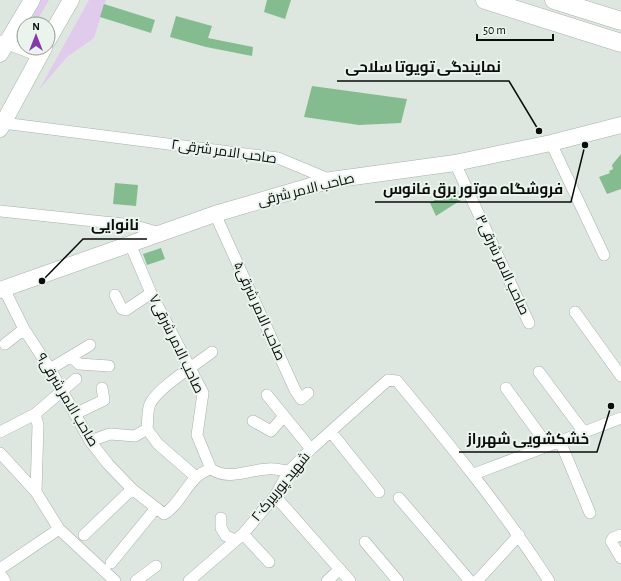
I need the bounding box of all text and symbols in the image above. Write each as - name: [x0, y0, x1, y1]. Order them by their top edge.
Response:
- north arrow: [16, 16, 56, 56]
- scale bar: [477, 16, 553, 42]
- text: N: [32, 21, 40, 32]
- text: 50 m: [483, 24, 506, 36]
- callout: نمایندگی تویوتا سلاحی: [337, 54, 509, 81]
- text: نمایندگی تویوتا سلاحی: [345, 60, 501, 76]
- street label: ۲صاحب الامر شرقی: [170, 138, 278, 166]
- street label: صاحب الامر شرقی: [256, 171, 356, 209]
- callout: فروشگاه موتور برق فانوس: [375, 175, 571, 202]
- text: فروشگاه موتور برق فانوس: [383, 181, 563, 198]
- callout: نانوایی: [83, 212, 147, 239]
- street label: صاحب الامر شرقی۳: [473, 213, 531, 317]
- text: نانوایی: [91, 218, 139, 234]
- street label: صاحب الامر شرقی۵: [231, 259, 287, 363]
- street label: صاحب الامر شرقی۷: [146, 292, 206, 396]
- street label: صاحب الامر شرقی۹: [34, 351, 100, 449]
- callout: خشکشویی شهرراز: [459, 425, 597, 452]
- text: خشکشویی شهرراز: [466, 431, 589, 448]
- street label: شهید پوربیرک۲۰: [249, 450, 314, 525]

